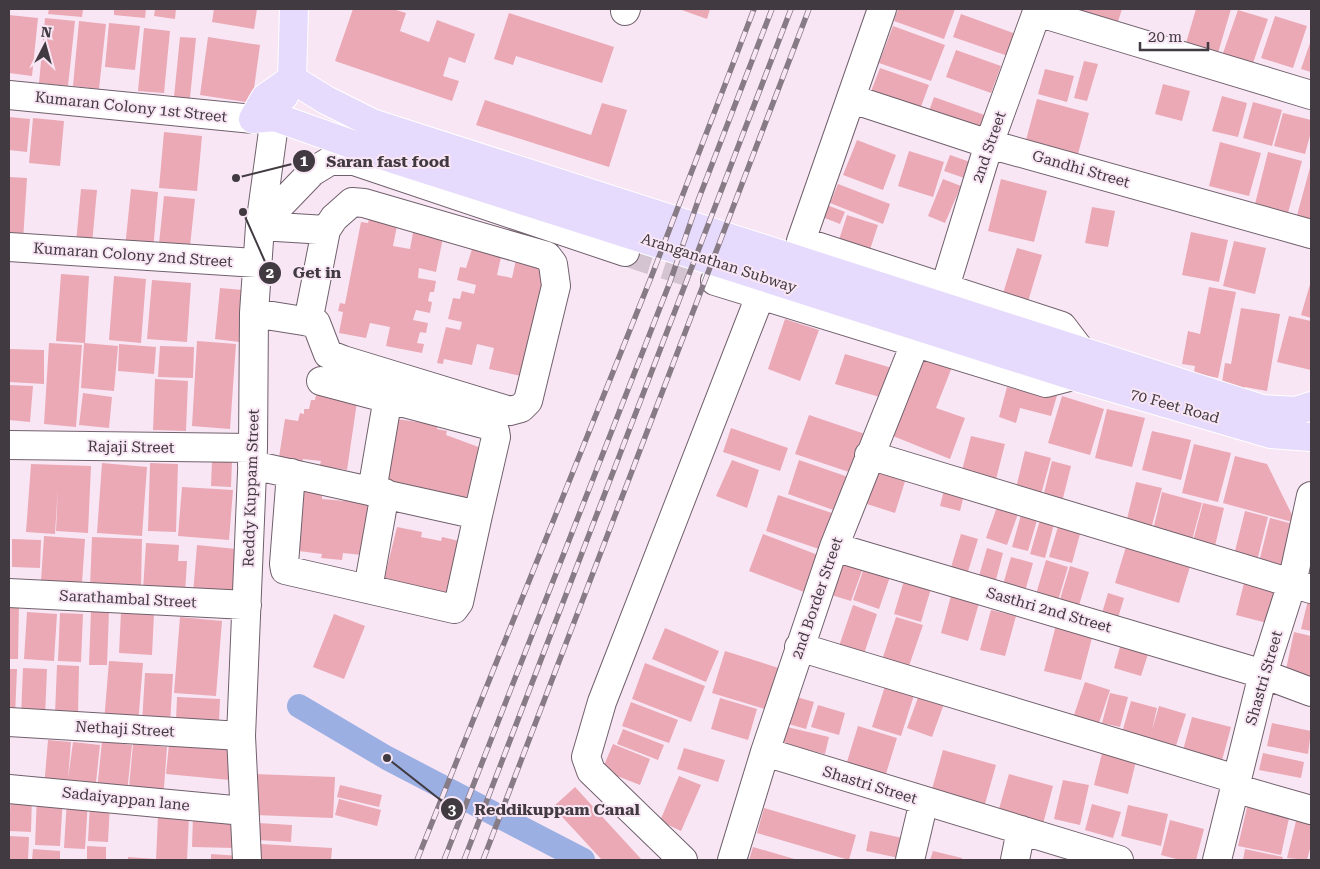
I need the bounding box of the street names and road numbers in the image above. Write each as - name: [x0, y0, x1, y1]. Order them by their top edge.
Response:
- street label: Kumaran Colony 1st Street: [34, 88, 228, 126]
- street label: 2nd Street: [968, 108, 1010, 185]
- street label: Gandhi Street: [1030, 146, 1132, 192]
- street label: Aranganathan Subway: [639, 229, 799, 297]
- street label: Kumaran Colony 2nd Street: [33, 239, 234, 271]
- street label: 70 Feet Road: [1128, 385, 1222, 427]
- street label: Reddy Kuppam Street: [239, 408, 263, 567]
- street label: Rajaji Street: [87, 437, 175, 457]
- street label: 2nd Border Street: [788, 534, 846, 661]
- street label: Sasthri 2nd Street: [984, 584, 1114, 637]
- street label: Sarathambal Street: [59, 586, 198, 612]
- street label: Shastri Street: [1242, 628, 1286, 727]
- street label: Nethaji Street: [75, 717, 176, 741]
- street label: Shastri Street: [821, 762, 920, 808]
- street label: Sadaiyappan lane: [61, 783, 191, 815]

